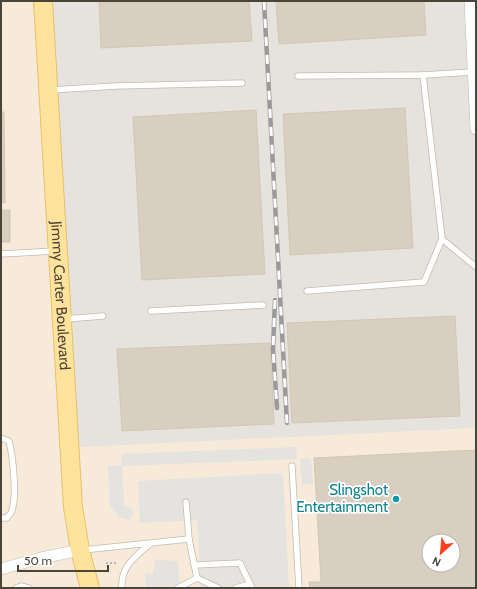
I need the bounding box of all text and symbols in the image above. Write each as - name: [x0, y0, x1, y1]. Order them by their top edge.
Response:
- street label: Jimmy Carter Boulevard: [47, 219, 74, 371]
- place label: Slingshot Entertainment: [296, 481, 388, 516]
- marker: Slingshot Entertainment: [391, 494, 401, 504]
- north arrow: [421, 533, 461, 573]
- scale bar: [18, 547, 108, 573]
- text: 50 m: [24, 553, 52, 568]
- text: N: [430, 554, 443, 570]

